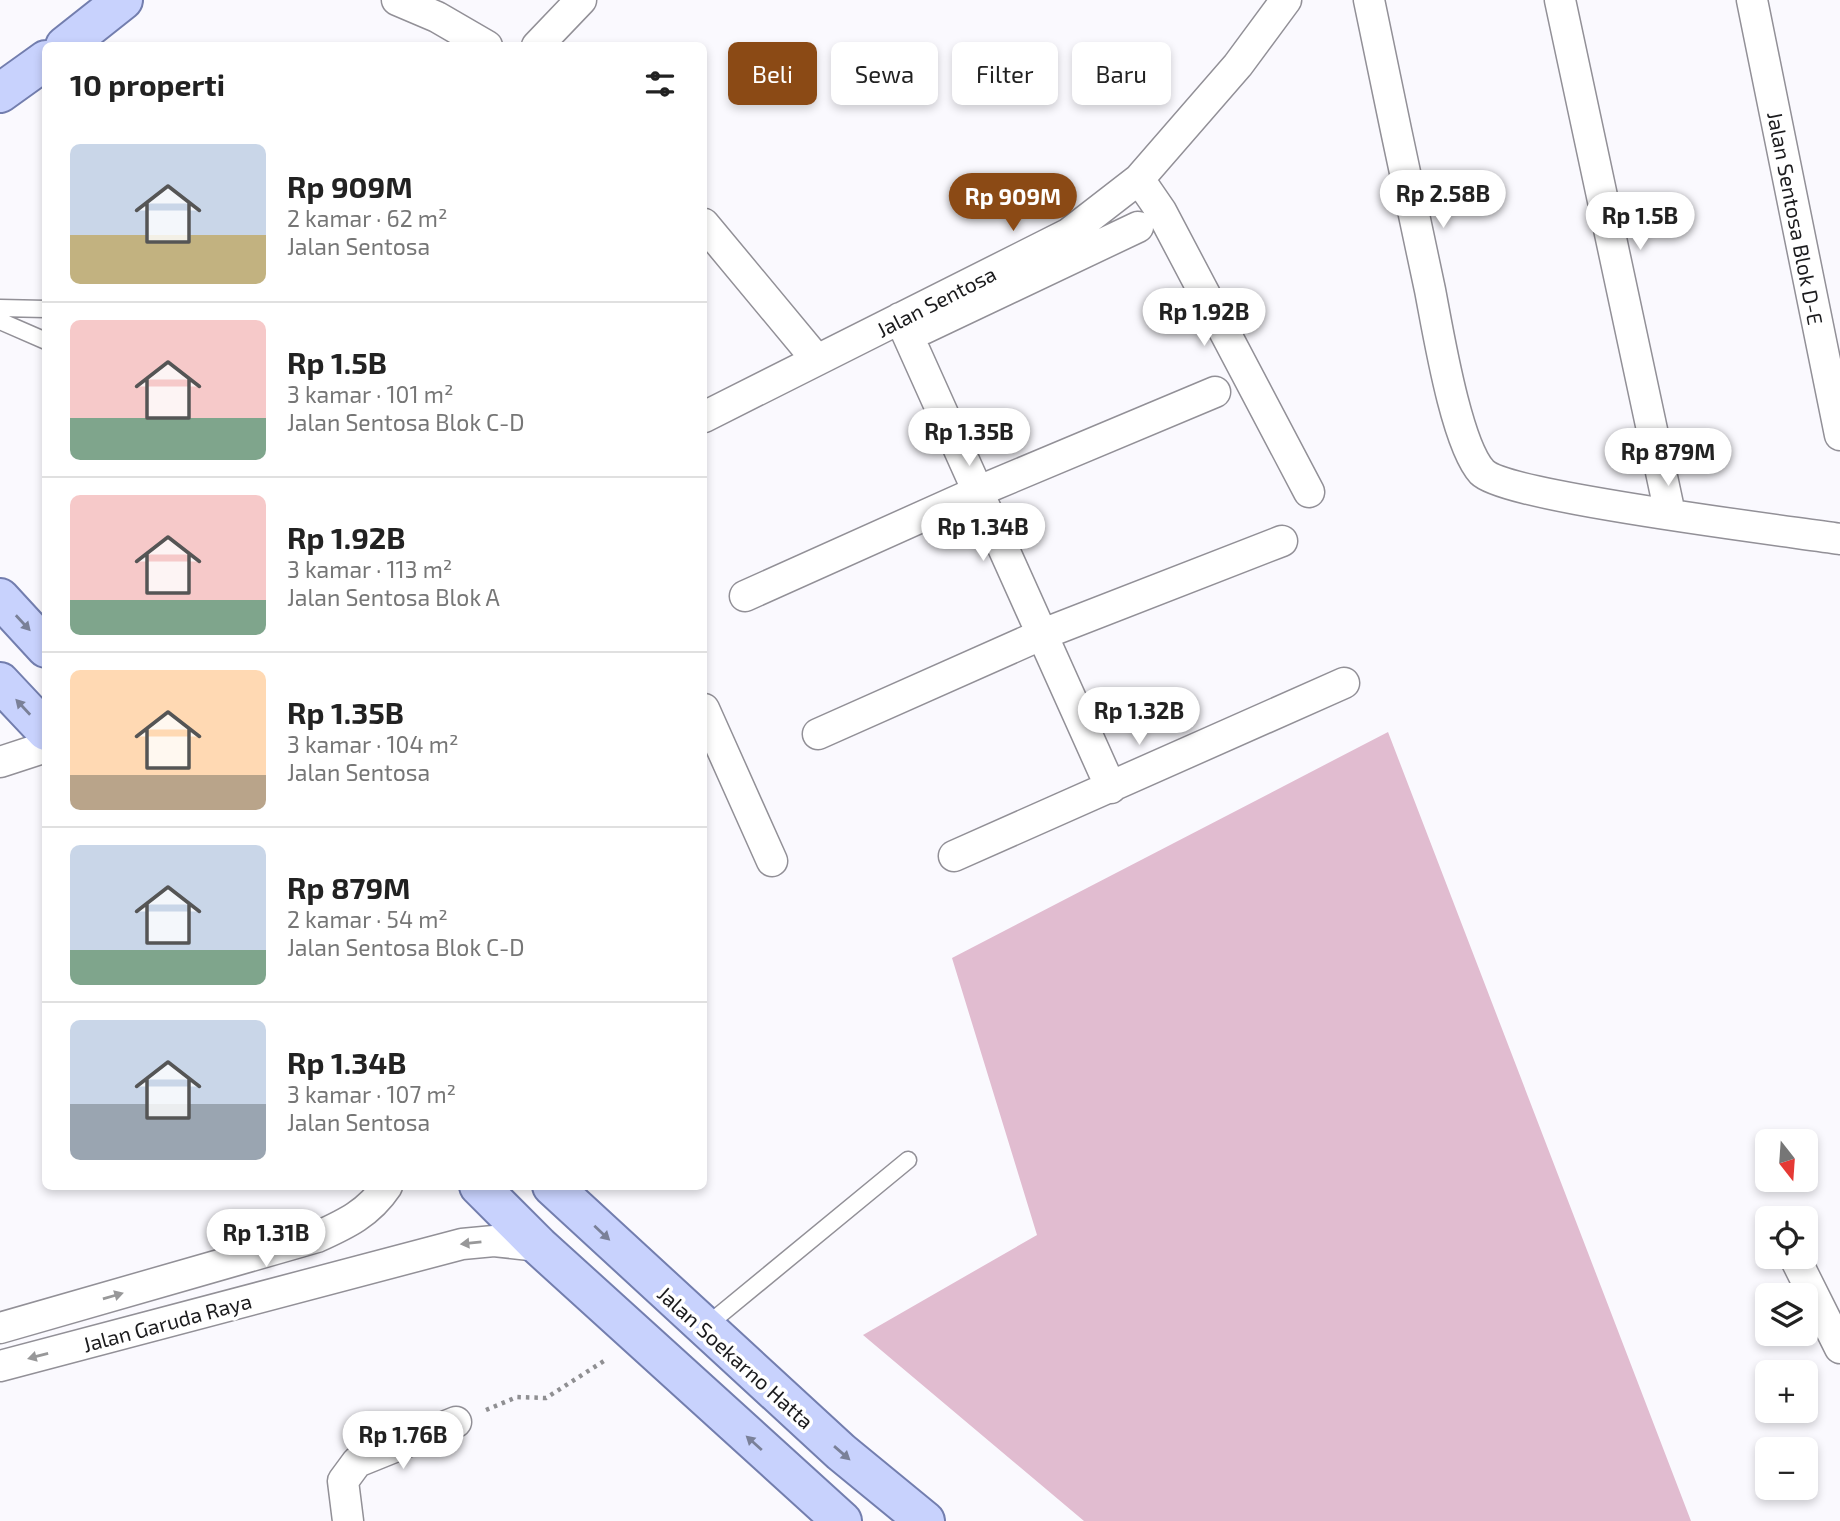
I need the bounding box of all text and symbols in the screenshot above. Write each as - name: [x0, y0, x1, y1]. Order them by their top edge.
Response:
- chip: Beli: [728, 42, 817, 105]
- chip: Sewa: [831, 42, 938, 105]
- chip: Filter: [952, 42, 1058, 105]
- chip: Baru: [1072, 42, 1171, 105]
- icon: filters: [641, 65, 679, 103]
- text: 10 properti: [70, 66, 225, 102]
- street label: Jalan Sentosa Blok D-E: [1763, 109, 1829, 327]
- text: Rp 909M: [287, 168, 413, 204]
- pin: Rp 2.58B: [1371, 170, 1515, 230]
- icon: home: [126, 172, 210, 256]
- pin: Rp 909M: [948, 174, 1078, 233]
- text: Rp 2.58B: [1396, 179, 1490, 207]
- text: Rp 909M: [965, 182, 1061, 210]
- pin: Rp 1.5B: [1575, 192, 1705, 252]
- text: Rp 1.5B: [1602, 201, 1678, 229]
- text: 2 kamar · 62 m²: [287, 204, 447, 232]
- text: Jalan Sentosa: [287, 232, 430, 260]
- street label: Jalan Sentosa: [872, 260, 1000, 342]
- pin: Rp 1.92B: [1132, 288, 1276, 348]
- text: Rp 1.92B: [1159, 297, 1249, 325]
- text: Rp 1.5B: [287, 344, 387, 380]
- icon: home: [126, 348, 210, 432]
- text: 3 kamar · 101 m²: [287, 380, 453, 408]
- text: Jalan Sentosa Blok C-D: [287, 408, 525, 436]
- pin: Rp 1.35B: [897, 408, 1041, 468]
- text: Rp 1.35B: [924, 417, 1014, 445]
- pin: Rp 879M: [1603, 428, 1733, 488]
- text: Rp 879M: [1621, 437, 1715, 465]
- pin: Rp 1.34B: [911, 504, 1055, 563]
- text: Rp 1.34B: [937, 512, 1029, 540]
- text: Rp 1.92B: [287, 519, 406, 555]
- icon: home: [126, 523, 210, 607]
- text: 3 kamar · 113 m²: [287, 555, 452, 583]
- text: Jalan Sentosa Blok A: [287, 583, 500, 611]
- one-way arrow: [14, 614, 30, 631]
- pin: Rp 1.32B: [1067, 688, 1211, 747]
- text: Rp 1.35B: [287, 694, 404, 730]
- text: Rp 1.32B: [1094, 696, 1184, 724]
- icon: home: [126, 698, 210, 782]
- one-way arrow: [15, 699, 31, 716]
- text: 3 kamar · 104 m²: [287, 730, 458, 758]
- text: Jalan Sentosa: [287, 758, 430, 786]
- text: Rp 879M: [287, 869, 411, 905]
- icon: home: [126, 873, 210, 957]
- text: 2 kamar · 54 m²: [287, 905, 448, 933]
- text: Jalan Sentosa Blok C-D: [287, 933, 525, 961]
- text: Rp 1.34B: [287, 1044, 407, 1080]
- icon: home: [126, 1048, 210, 1132]
- text: 3 kamar · 107 m²: [287, 1080, 456, 1108]
- text: Jalan Sentosa: [287, 1108, 430, 1136]
- north arrow: [1755, 1129, 1818, 1192]
- map controls: [1755, 1129, 1818, 1500]
- button: locate: [1755, 1206, 1818, 1269]
- pin: Rp 1.31B: [194, 1210, 338, 1269]
- text: Rp 1.31B: [223, 1218, 309, 1246]
- one-way arrow: [593, 1225, 610, 1241]
- one-way arrow: [460, 1238, 482, 1249]
- street label: Jalan Soekarno Hatta: [653, 1281, 819, 1433]
- button: layers: [1755, 1283, 1818, 1346]
- street label: Jalan Garuda Raya: [80, 1287, 254, 1357]
- one-way arrow: [103, 1291, 124, 1301]
- one-way arrow: [27, 1352, 48, 1362]
- button: +: [1755, 1360, 1818, 1423]
- pin: Rp 1.76B: [331, 1412, 475, 1471]
- text: Rp 1.76B: [359, 1420, 447, 1448]
- one-way arrow: [746, 1436, 763, 1451]
- button: −: [1755, 1437, 1818, 1500]
- one-way arrow: [834, 1445, 851, 1460]

